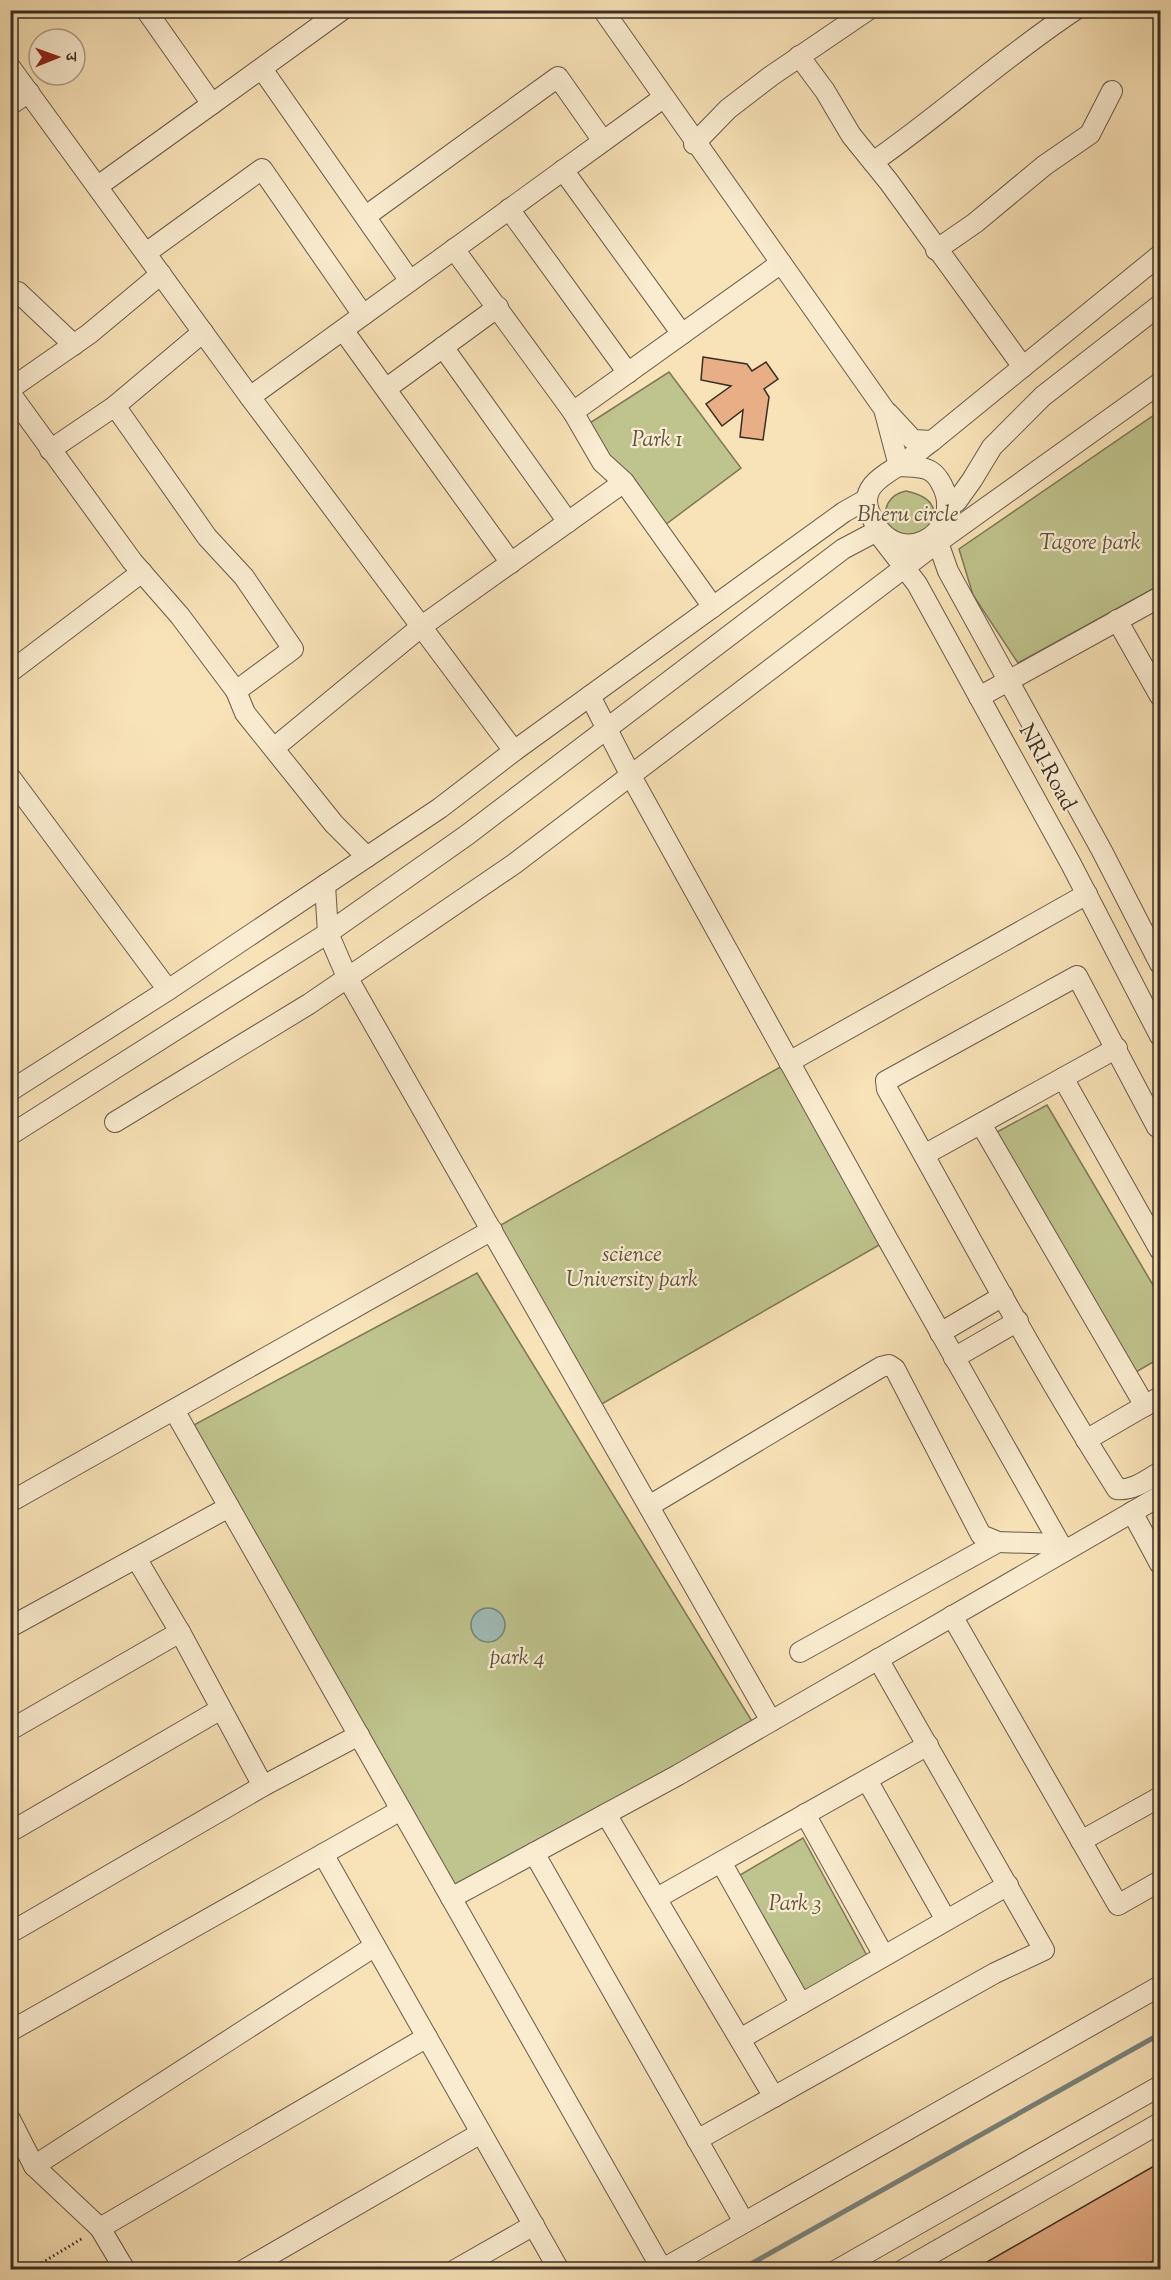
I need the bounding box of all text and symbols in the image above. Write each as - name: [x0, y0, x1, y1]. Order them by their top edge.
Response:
- north arrow: [27, 27, 87, 87]
- text: उ: [58, 52, 81, 63]
- park label: Park 1: [632, 425, 682, 457]
- park label: Bheru circle: [857, 500, 959, 532]
- park label: Tagore park: [1039, 528, 1141, 560]
- street label: NRI Road: [1009, 719, 1083, 817]
- park label: science University park: [566, 1240, 698, 1297]
- park label: park 4: [490, 1643, 544, 1675]
- park label: Park 3: [769, 1889, 821, 1921]

